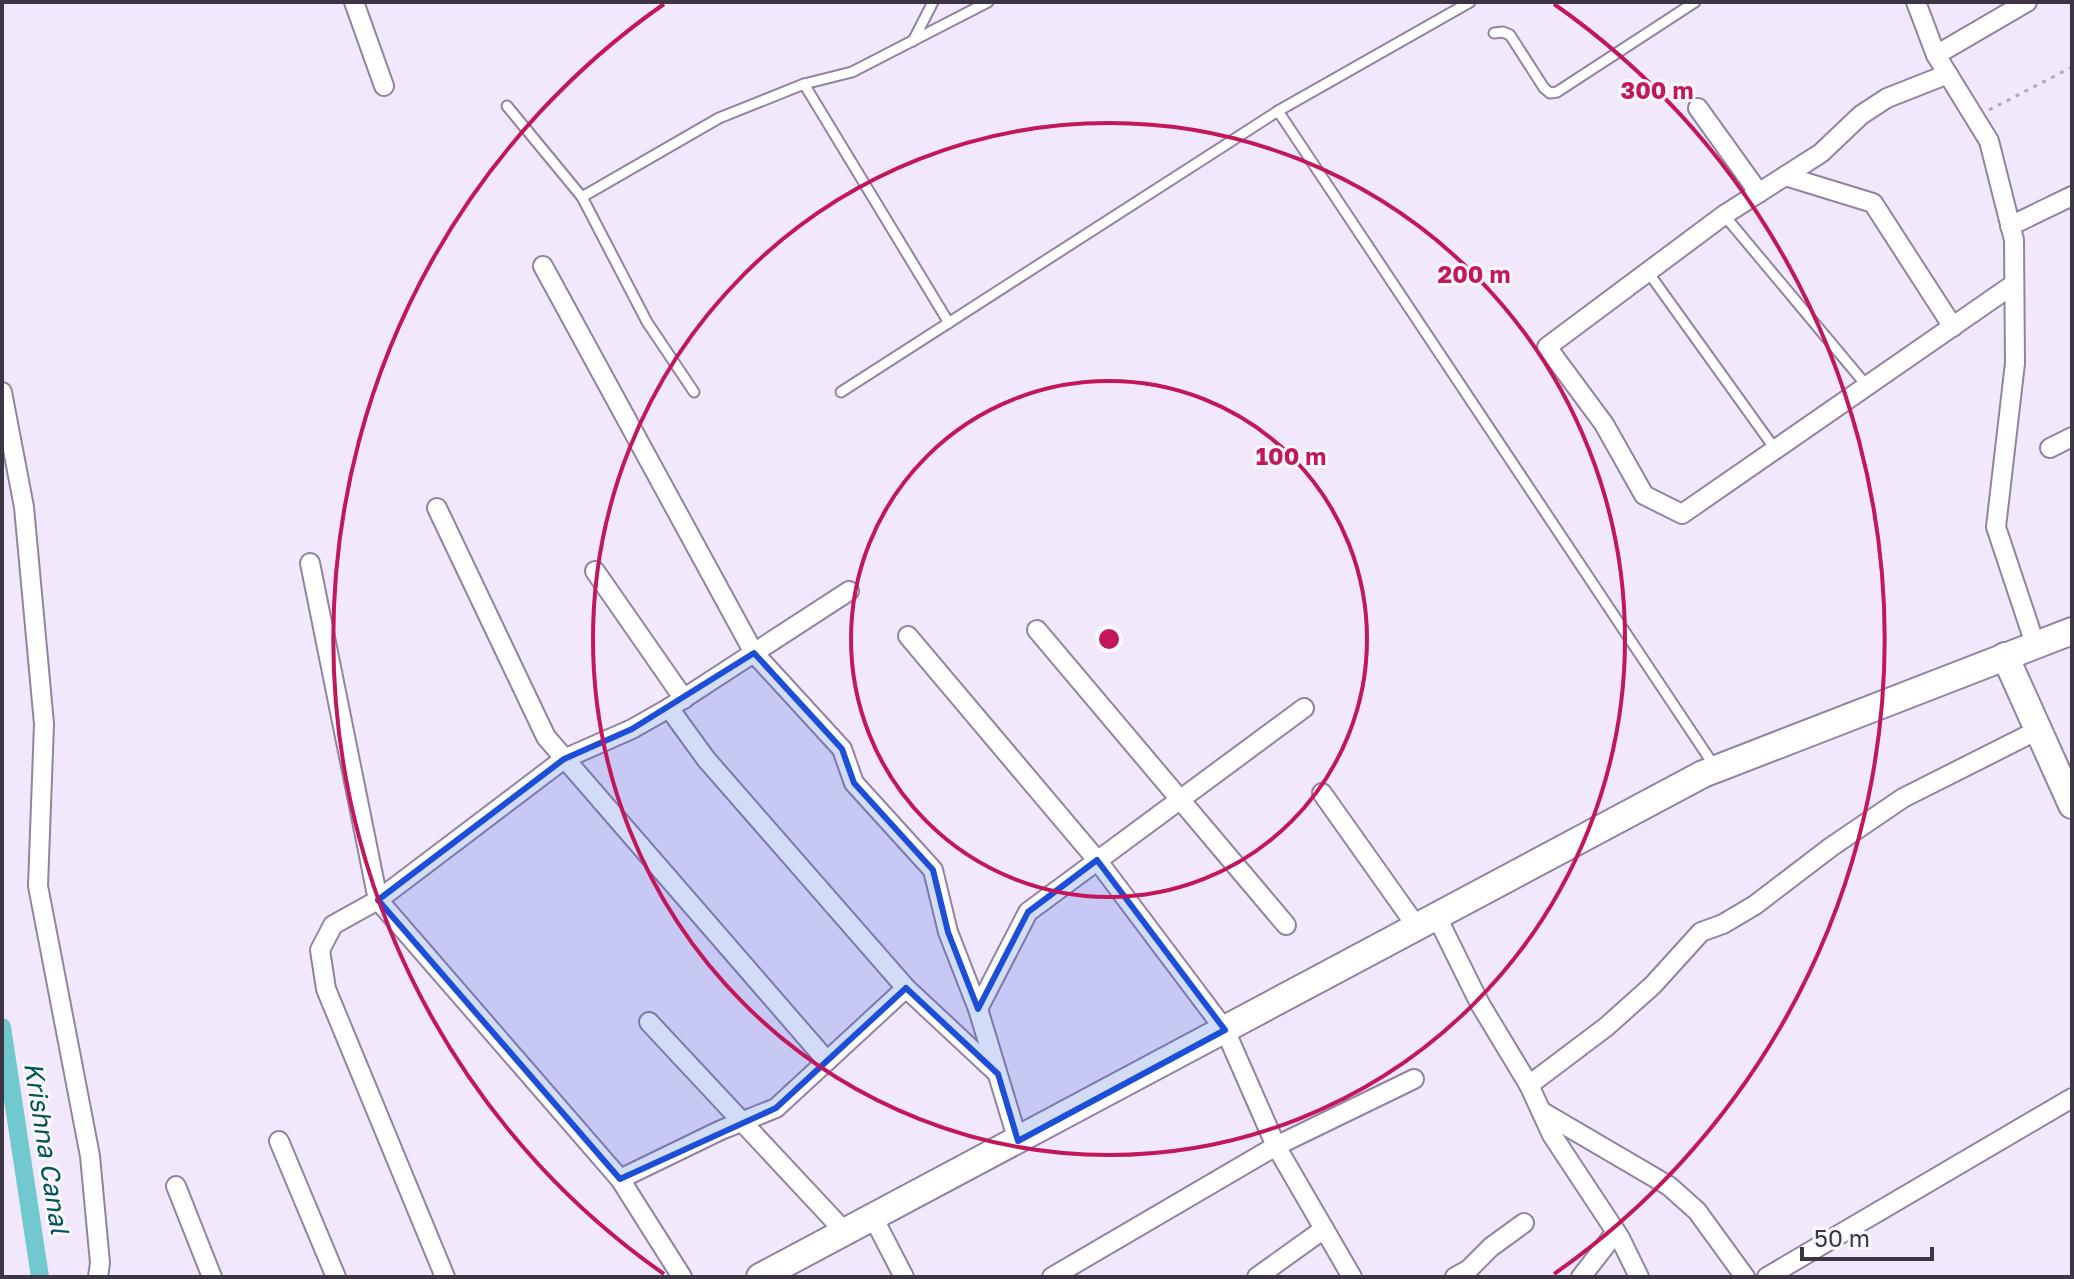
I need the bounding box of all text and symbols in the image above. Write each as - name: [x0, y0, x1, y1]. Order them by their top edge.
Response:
- text: 300 m: [1621, 75, 1693, 104]
- text: 200 m: [1438, 259, 1510, 288]
- text: 100 m: [1256, 441, 1326, 470]
- centre of rings: [1095, 625, 1123, 653]
- water label: Krishna Canal: [18, 1060, 76, 1238]
- scale bar: [1802, 1211, 1932, 1261]
- text: 50 m: [1814, 1223, 1870, 1252]

